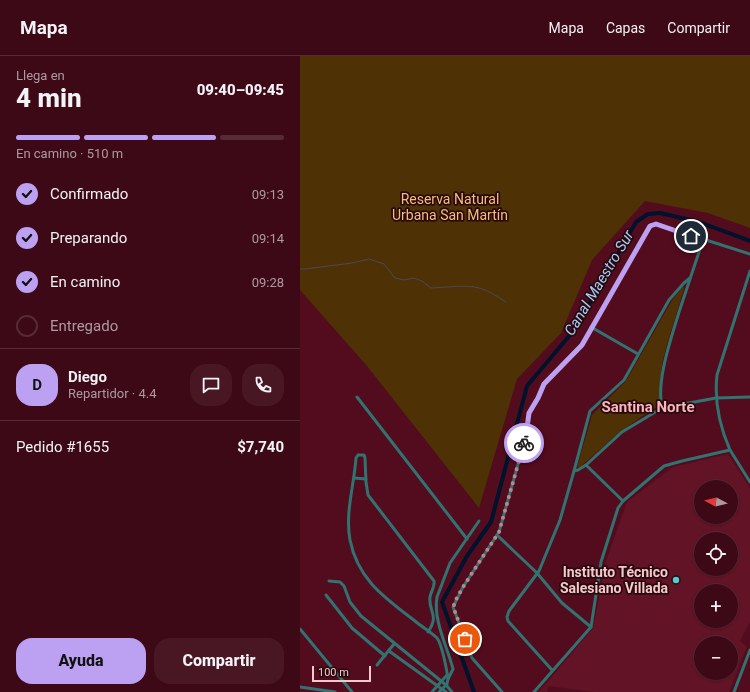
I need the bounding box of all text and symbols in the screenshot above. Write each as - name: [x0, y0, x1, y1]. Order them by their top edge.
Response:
- text: Mapa: [20, 16, 68, 39]
- text: Mapa: [549, 20, 584, 36]
- text: Capas: [606, 20, 645, 36]
- text: Compartir: [667, 20, 730, 36]
- text: Llega en: [16, 68, 65, 83]
- text: 09:40–09:45: [197, 81, 284, 99]
- text: 4 min: [16, 83, 82, 113]
- text: En camino · 510 m: [16, 146, 123, 161]
- icon: check: [16, 183, 38, 205]
- text: Confirmado: [50, 185, 128, 203]
- text: 09:13: [252, 187, 284, 202]
- park label: Reserva Natural Urbana San Martín: [392, 191, 508, 223]
- pin: [674, 219, 708, 253]
- icon: home: [680, 225, 702, 247]
- water label: Canal Maestro Sur: [561, 226, 638, 339]
- icon: check: [16, 227, 38, 249]
- text: Preparando: [50, 229, 127, 247]
- text: 09:14: [252, 231, 284, 246]
- icon: check: [16, 271, 38, 293]
- text: En camino: [50, 273, 120, 291]
- text: 09:28: [252, 275, 284, 290]
- text: Entregado: [50, 317, 118, 335]
- button: chat: [190, 364, 232, 406]
- button: phone: [242, 364, 284, 406]
- text: Diego: [68, 368, 107, 386]
- text: D: [32, 376, 42, 394]
- text: Repartidor · 4.4: [68, 386, 156, 401]
- district label: Santina Norte: [602, 398, 694, 416]
- courier: [504, 423, 544, 463]
- icon: bike: [513, 432, 535, 454]
- text: Pedido #1655: [16, 438, 109, 456]
- text: $7,740: [237, 438, 284, 456]
- north arrow: [694, 480, 738, 524]
- map controls: [694, 480, 738, 680]
- button: locate: [694, 532, 738, 576]
- place label: Instituto Técnico Salesiano Villada: [560, 564, 669, 596]
- marker: Instituto Técnico Salesiano Villada: [671, 575, 681, 585]
- button: +: [694, 584, 738, 628]
- pin: [448, 622, 482, 656]
- icon: bag: [454, 628, 476, 650]
- button: −: [694, 636, 738, 680]
- button: Ayuda: [16, 638, 146, 684]
- button: Compartir: [154, 638, 284, 684]
- scale bar: [312, 664, 371, 683]
- text: 100 m: [318, 666, 349, 679]

